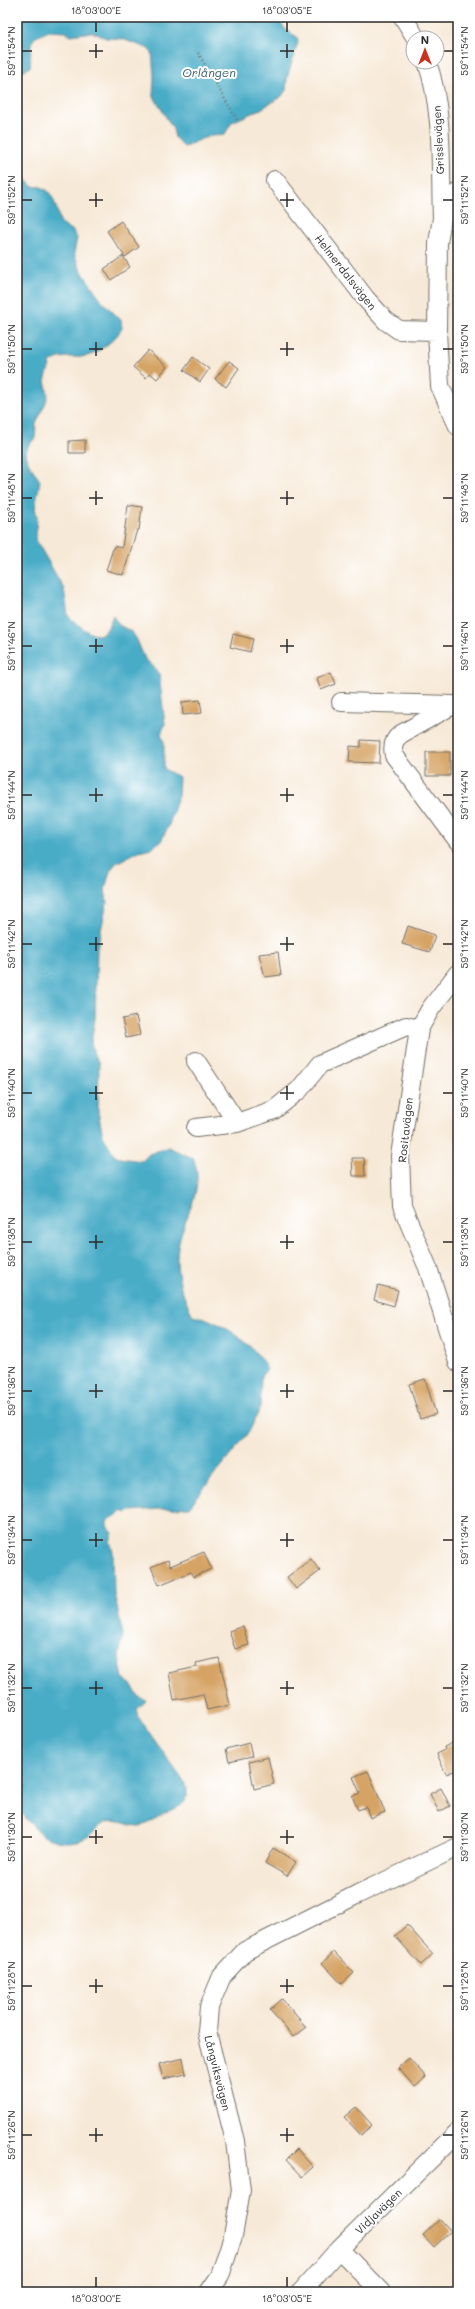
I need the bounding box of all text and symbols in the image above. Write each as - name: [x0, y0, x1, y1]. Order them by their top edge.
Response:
- text: 18°03'00"E: [71, 3, 121, 17]
- text: 18°03'05"E: [262, 3, 312, 17]
- text: 59°11'54"N: [4, 26, 18, 76]
- text: 59°11'54"N: [457, 26, 471, 76]
- north arrow: [405, 30, 445, 70]
- text: N: [421, 32, 429, 47]
- water label: Orlången: [182, 64, 236, 80]
- street label: Grisslevägen: [429, 105, 447, 175]
- text: 59°11'52"N: [4, 175, 18, 225]
- text: 59°11'52"N: [457, 175, 471, 225]
- street label: Helmerdalsvägen: [312, 231, 380, 313]
- text: 59°11'50"N: [4, 324, 18, 374]
- text: 59°11'50"N: [457, 324, 471, 374]
- text: 59°11'48"N: [4, 473, 18, 523]
- text: 59°11'48"N: [457, 473, 471, 523]
- text: 59°11'46"N: [4, 621, 18, 671]
- text: 59°11'46"N: [457, 621, 471, 671]
- text: 59°11'44"N: [4, 770, 18, 820]
- text: 59°11'44"N: [457, 770, 471, 820]
- text: 59°11'42"N: [4, 919, 18, 969]
- text: 59°11'42"N: [457, 919, 471, 969]
- text: 59°11'40"N: [4, 1068, 18, 1118]
- text: 59°11'40"N: [457, 1068, 471, 1118]
- street label: Rositavägen: [394, 1097, 416, 1163]
- text: 59°11'38"N: [4, 1217, 18, 1267]
- text: 59°11'38"N: [457, 1217, 471, 1267]
- text: 59°11'36"N: [4, 1366, 18, 1416]
- text: 59°11'36"N: [457, 1366, 471, 1416]
- text: 59°11'34"N: [4, 1515, 18, 1565]
- text: 59°11'34"N: [457, 1515, 471, 1565]
- text: 59°11'32"N: [4, 1663, 18, 1713]
- text: 59°11'32"N: [457, 1663, 471, 1713]
- text: 59°11'30"N: [4, 1812, 18, 1862]
- text: 59°11'30"N: [457, 1812, 471, 1862]
- text: 59°11'28"N: [4, 1961, 18, 2011]
- text: 59°11'28"N: [457, 1961, 471, 2011]
- street label: Långviksvägen: [201, 2034, 235, 2112]
- text: 59°11'26"N: [4, 2110, 18, 2160]
- text: 59°11'26"N: [457, 2110, 471, 2160]
- street label: Vidjavägen: [351, 2185, 405, 2237]
- text: 18°03'00"E: [71, 2291, 121, 2305]
- text: 18°03'05"E: [262, 2291, 312, 2305]

